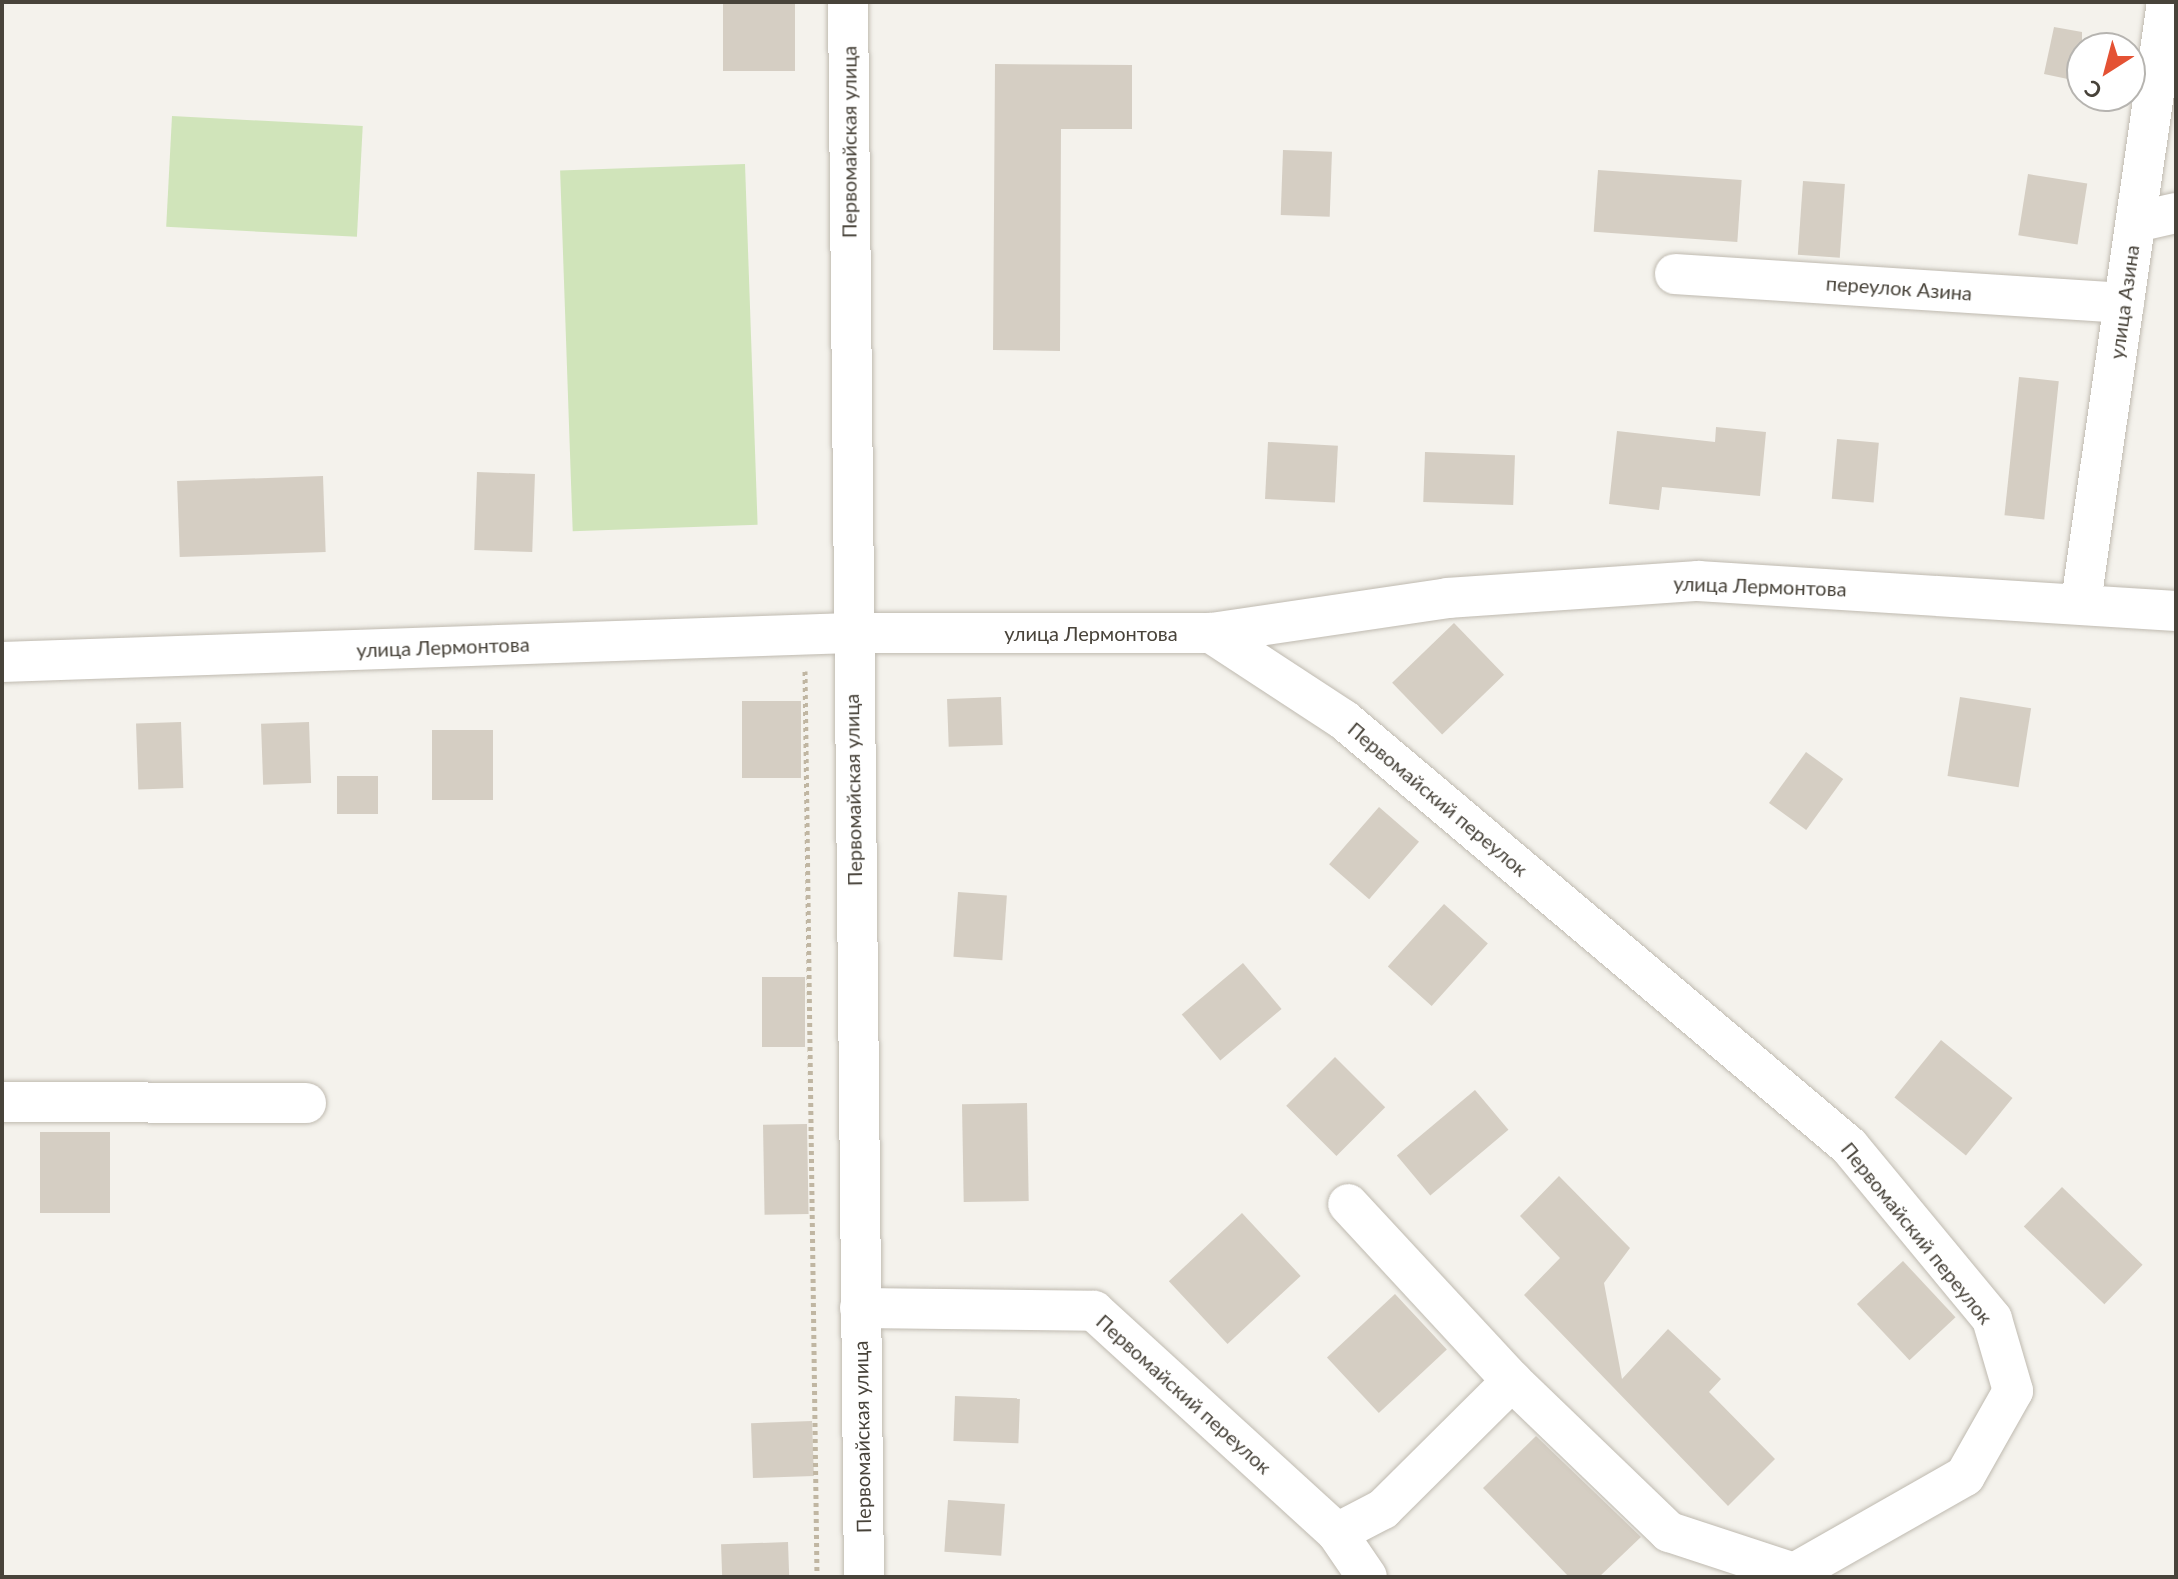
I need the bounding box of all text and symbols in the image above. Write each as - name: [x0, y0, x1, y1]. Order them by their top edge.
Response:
- north arrow: [2066, 32, 2146, 112]
- street label: Первомайская улица: [837, 46, 861, 238]
- text: С: [2079, 75, 2107, 105]
- street label: улица Азина: [2104, 243, 2144, 361]
- street label: переулок Азина: [1825, 271, 1973, 305]
- street label: улица Лермонтова: [1673, 571, 1847, 601]
- street label: улица Лермонтова: [1004, 621, 1178, 645]
- street label: улица Лермонтова: [356, 632, 530, 662]
- street label: Первомайская улица: [839, 694, 867, 886]
- street label: Первомайский переулок: [1343, 717, 1533, 881]
- street label: Первомайский переулок: [1836, 1137, 1998, 1329]
- street label: Первомайский переулок: [1092, 1309, 1276, 1479]
- street label: Первомайская улица: [848, 1341, 876, 1533]

